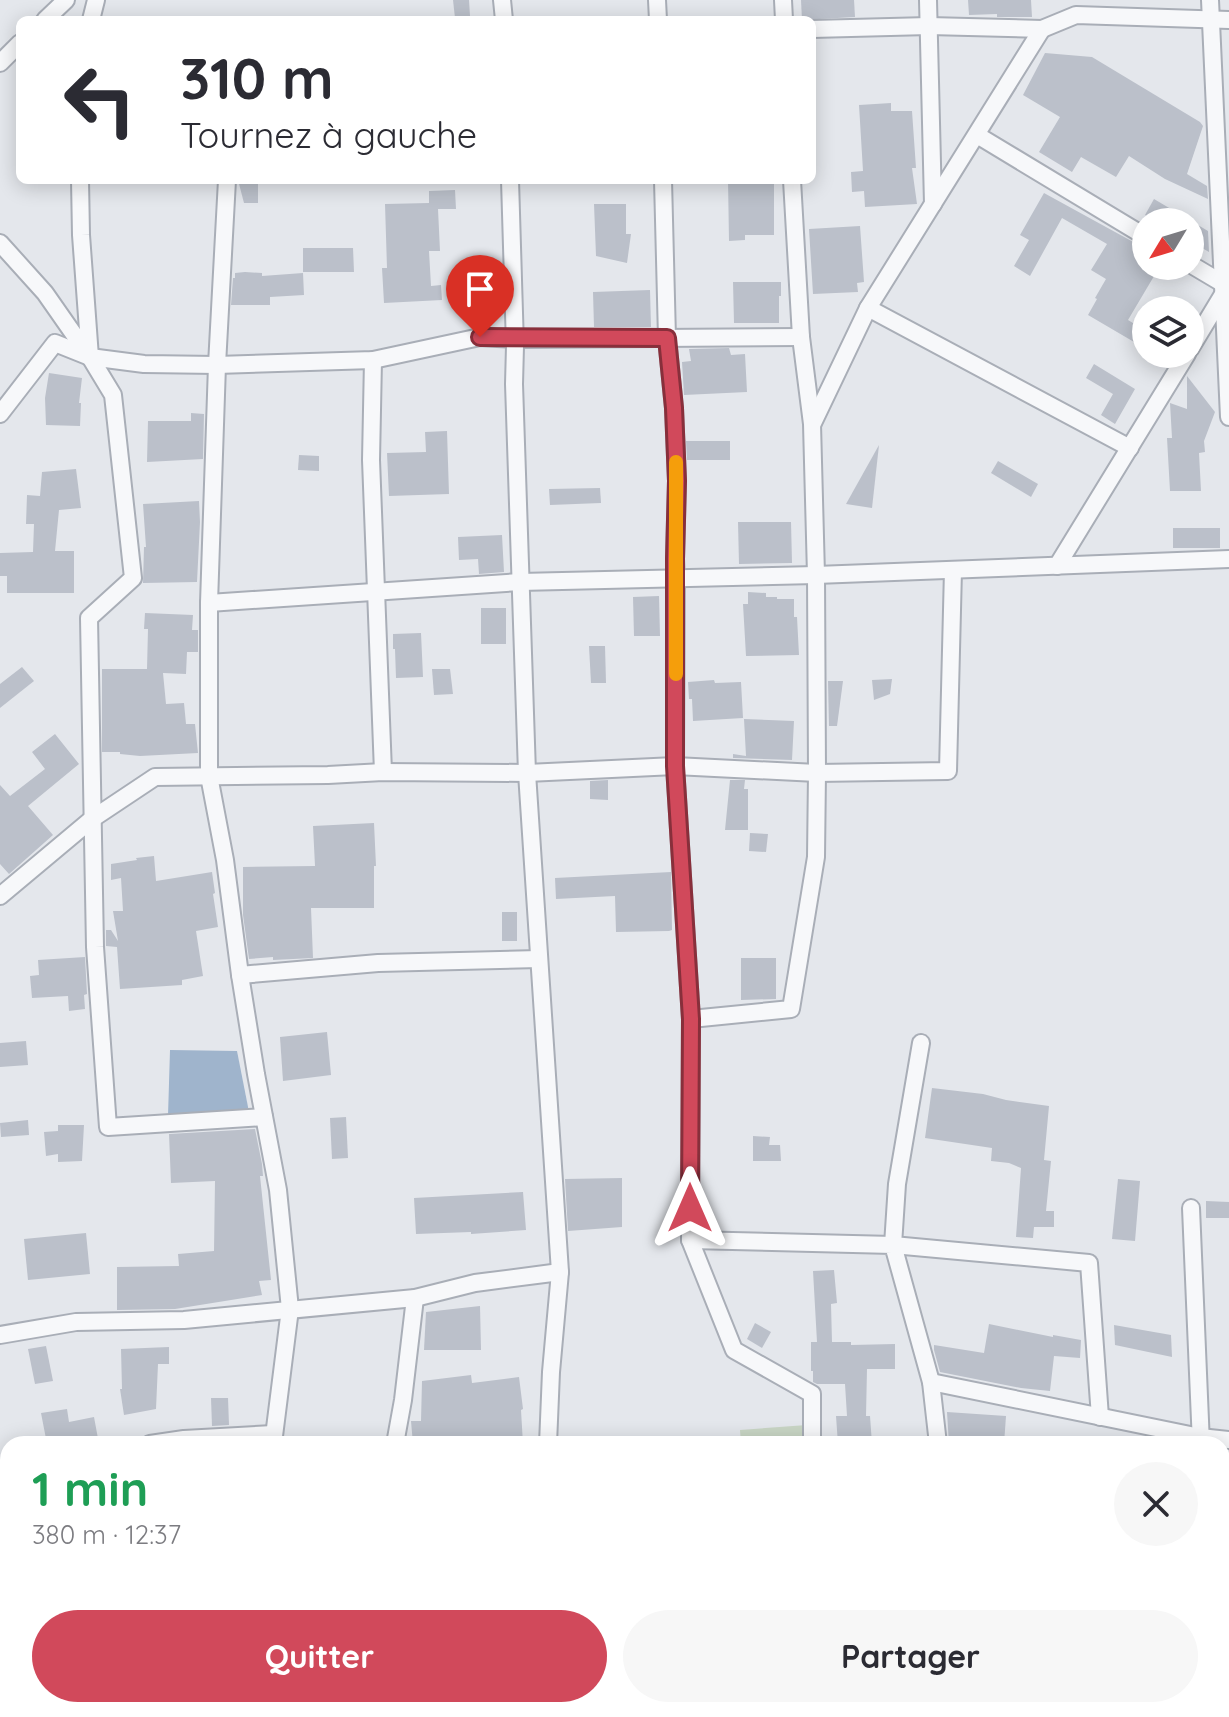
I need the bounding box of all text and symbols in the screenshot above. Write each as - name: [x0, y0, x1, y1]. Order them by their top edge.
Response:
- text: 310 m: [180, 43, 334, 113]
- icon: left: [48, 48, 152, 152]
- text: Tournez à gauche: [180, 112, 477, 157]
- north arrow: [1132, 208, 1204, 280]
- map controls: [1132, 208, 1204, 368]
- pin: [446, 255, 514, 337]
- icon: arrive: [458, 267, 502, 311]
- button: layers: [1132, 296, 1204, 368]
- position arrow: [648, 1166, 732, 1250]
- text: 1 min: [32, 1458, 148, 1518]
- button: close: [1114, 1462, 1198, 1546]
- text: 380 m · 12:37: [32, 1518, 181, 1551]
- button: Quitter: [32, 1610, 607, 1702]
- button: Partager: [623, 1610, 1198, 1702]

